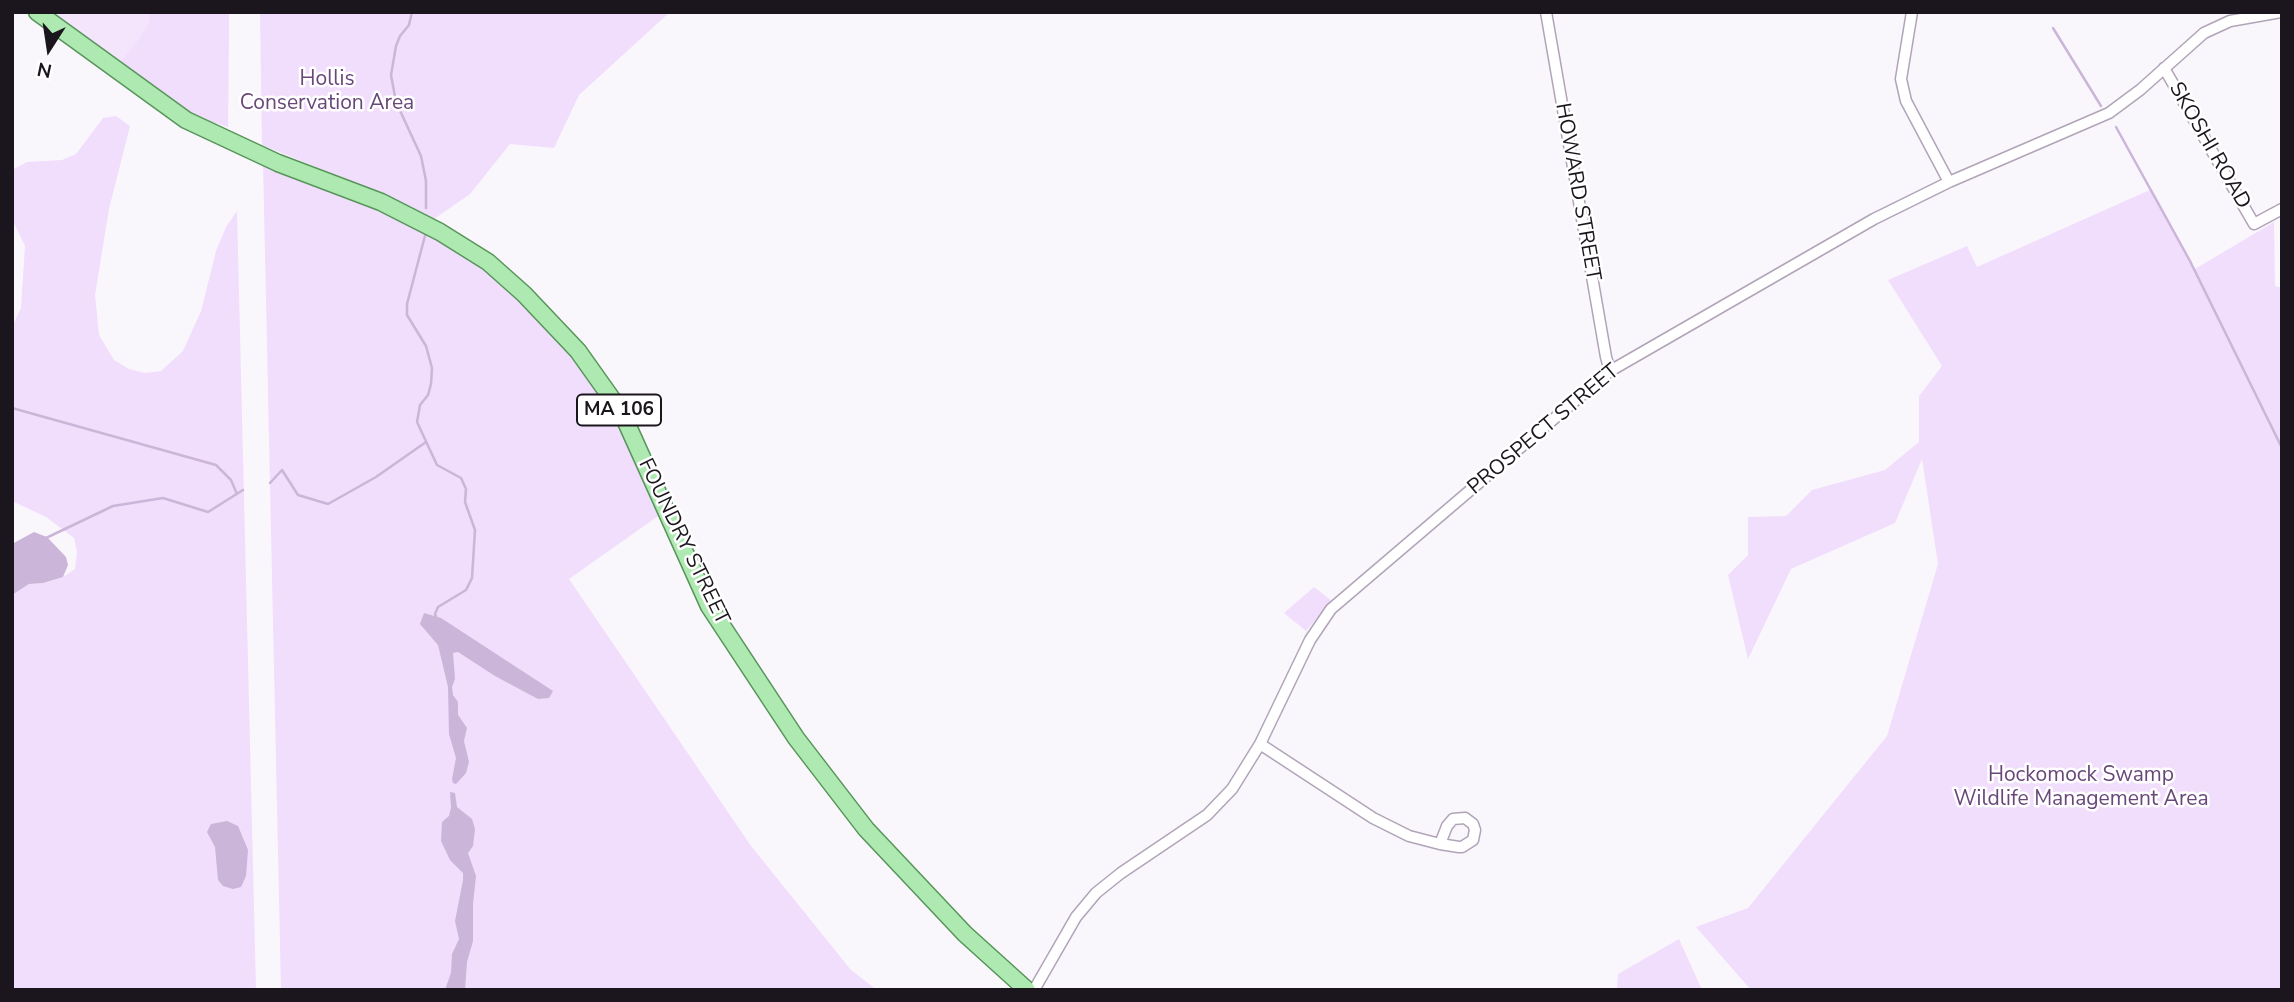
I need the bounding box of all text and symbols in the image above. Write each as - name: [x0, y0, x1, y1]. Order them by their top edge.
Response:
- north arrow: [14, 14, 84, 84]
- text: N: [35, 55, 54, 84]
- park label: Hollis Conservation Area: [240, 67, 414, 117]
- street label: SKOSHI ROAD: [2163, 78, 2255, 214]
- street label: HOWARD STREET: [1549, 101, 1605, 283]
- street label: PROSPECT STREET: [1463, 359, 1625, 501]
- road number: MA 106: [577, 394, 661, 426]
- street label: FOUNDRY STREET: [632, 455, 734, 629]
- park label: Hockomock Swamp Wildlife Management Area: [1953, 763, 2209, 813]

